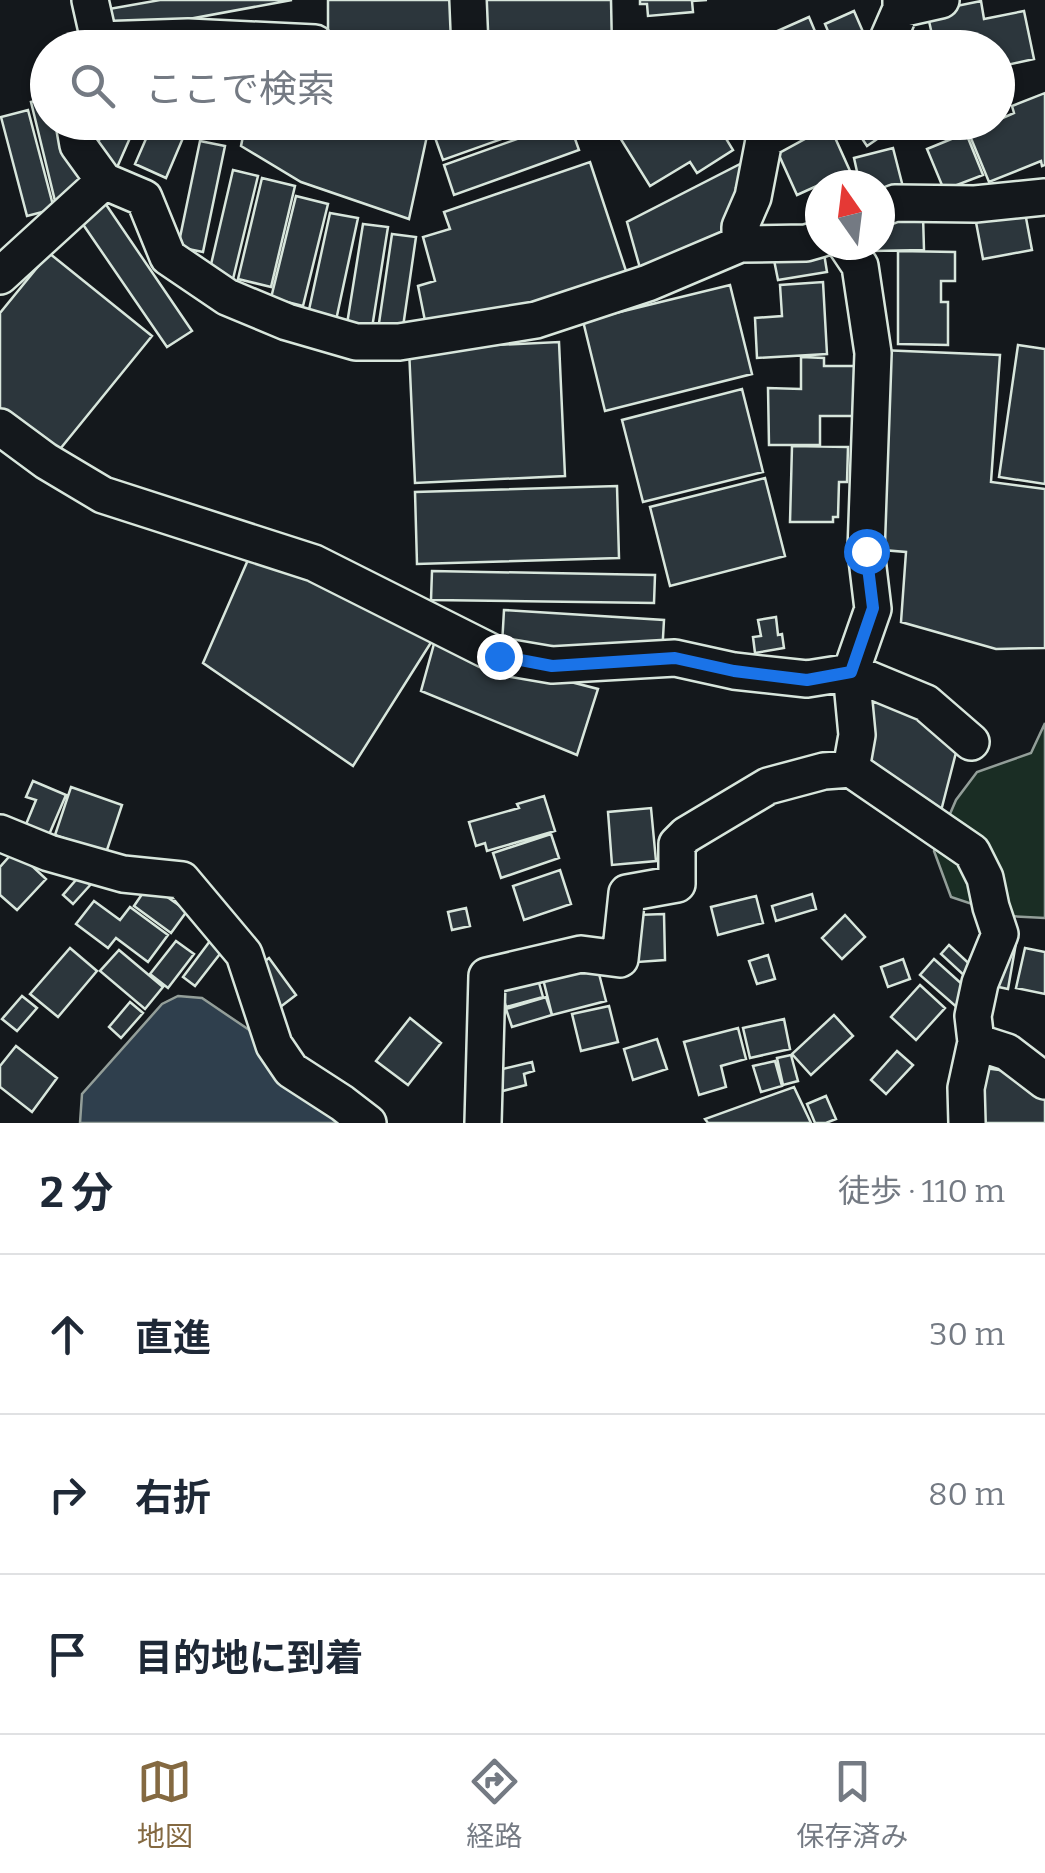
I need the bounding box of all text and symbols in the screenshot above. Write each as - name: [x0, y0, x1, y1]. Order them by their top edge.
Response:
- search box: [30, 30, 1015, 140]
- icon: search: [65, 58, 120, 113]
- text: ここで検索: [145, 66, 335, 112]
- north arrow: [805, 170, 895, 260]
- route start: [844, 529, 890, 575]
- route end: [477, 634, 523, 680]
- text: 2 分: [40, 1168, 113, 1218]
- text: 徒歩 · 110 m: [838, 1172, 1005, 1210]
- icon: ahead: [40, 1307, 95, 1362]
- text: 直進: [135, 1315, 211, 1361]
- text: 30 m: [929, 1315, 1005, 1353]
- icon: right: [40, 1467, 95, 1522]
- text: 右折: [135, 1475, 211, 1521]
- text: 80 m: [928, 1475, 1005, 1513]
- icon: arrive: [40, 1627, 95, 1682]
- text: 目的地に到着: [135, 1635, 363, 1681]
- tab: 地図: [137, 1754, 193, 1854]
- tab: 経路: [466, 1754, 522, 1854]
- tab: 保存済み: [796, 1754, 908, 1854]

